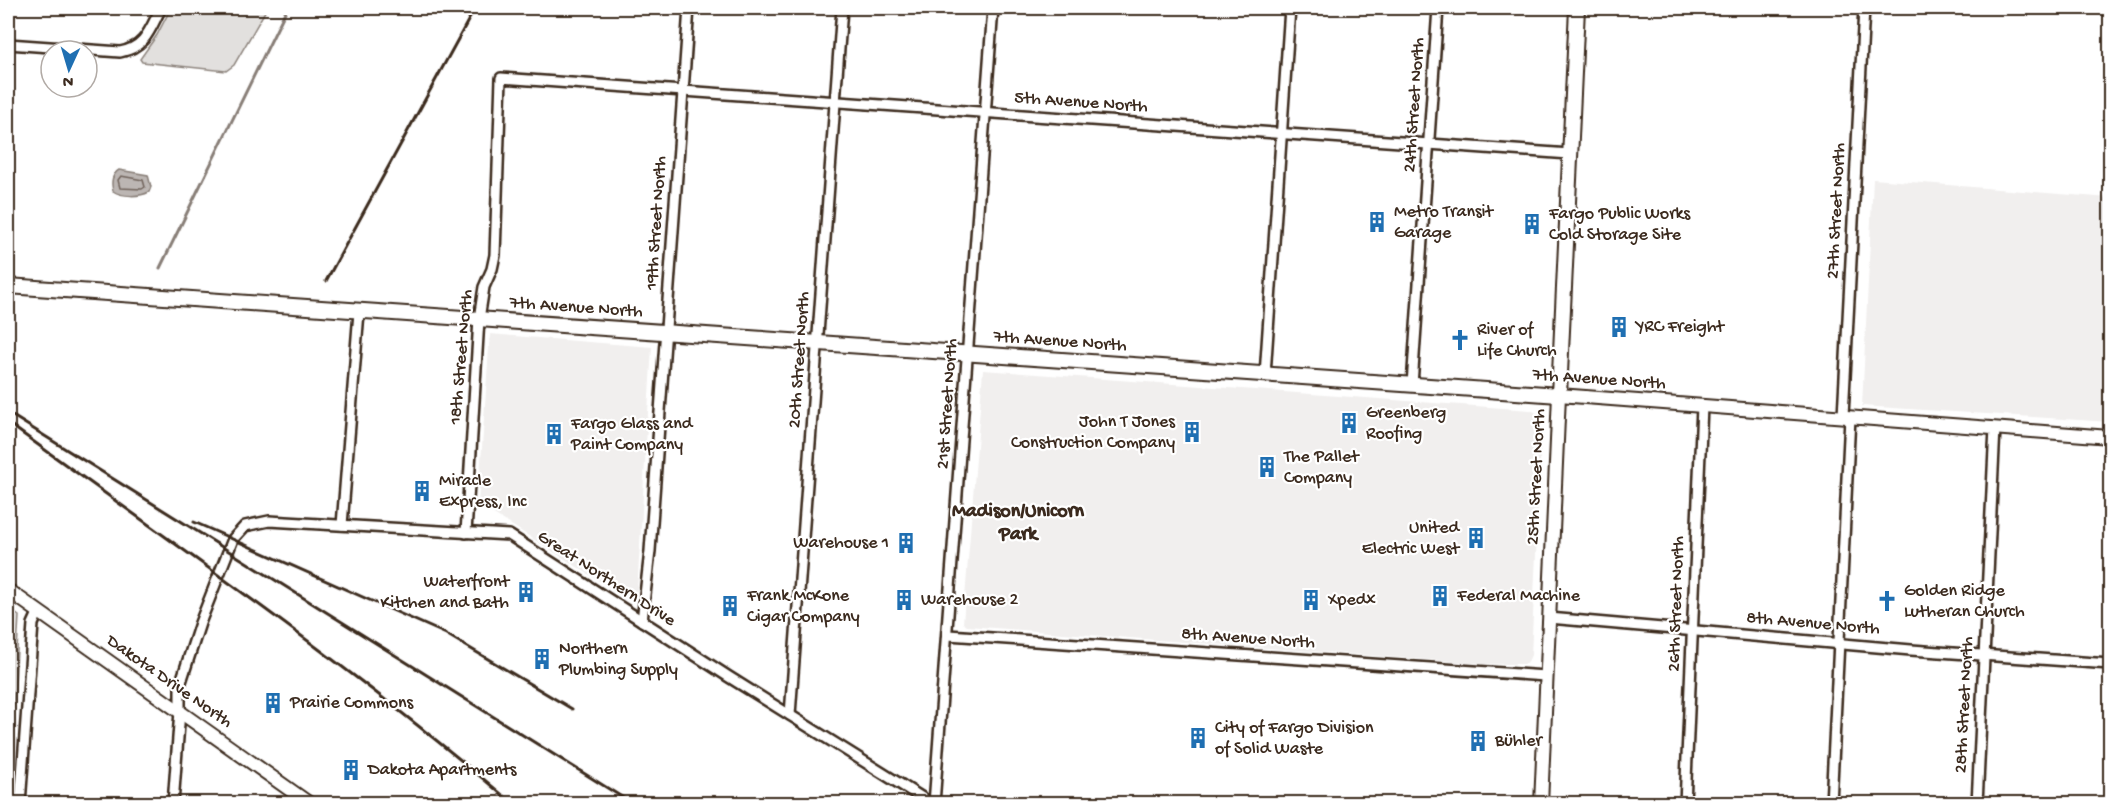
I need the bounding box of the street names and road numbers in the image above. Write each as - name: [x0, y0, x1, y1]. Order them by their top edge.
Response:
- street label: 24th Street North: [1400, 36, 1430, 173]
- street label: 5th Avenue North: [1014, 88, 1149, 118]
- street label: 27th Street North: [1823, 142, 1851, 280]
- street label: 19th Street North: [642, 155, 672, 292]
- street label: 18th Street North: [446, 288, 478, 426]
- street label: 20th Street North: [785, 291, 815, 429]
- street label: 7th Avenue North: [508, 293, 644, 323]
- street label: 7th Avenue North: [992, 327, 1128, 357]
- street label: 21st Street North: [933, 338, 963, 470]
- street label: 7th Avenue North: [1531, 365, 1667, 395]
- street label: 25th Street North: [1523, 408, 1551, 546]
- street label: Great Northern Drive: [533, 526, 680, 632]
- street label: 26th Street North: [1664, 535, 1690, 672]
- street label: 8th Avenue North: [1745, 608, 1881, 640]
- street label: 8th Avenue North: [1180, 624, 1316, 654]
- street label: Dakota Drive North: [101, 630, 236, 733]
- street label: 28th Street North: [1951, 636, 1979, 774]

